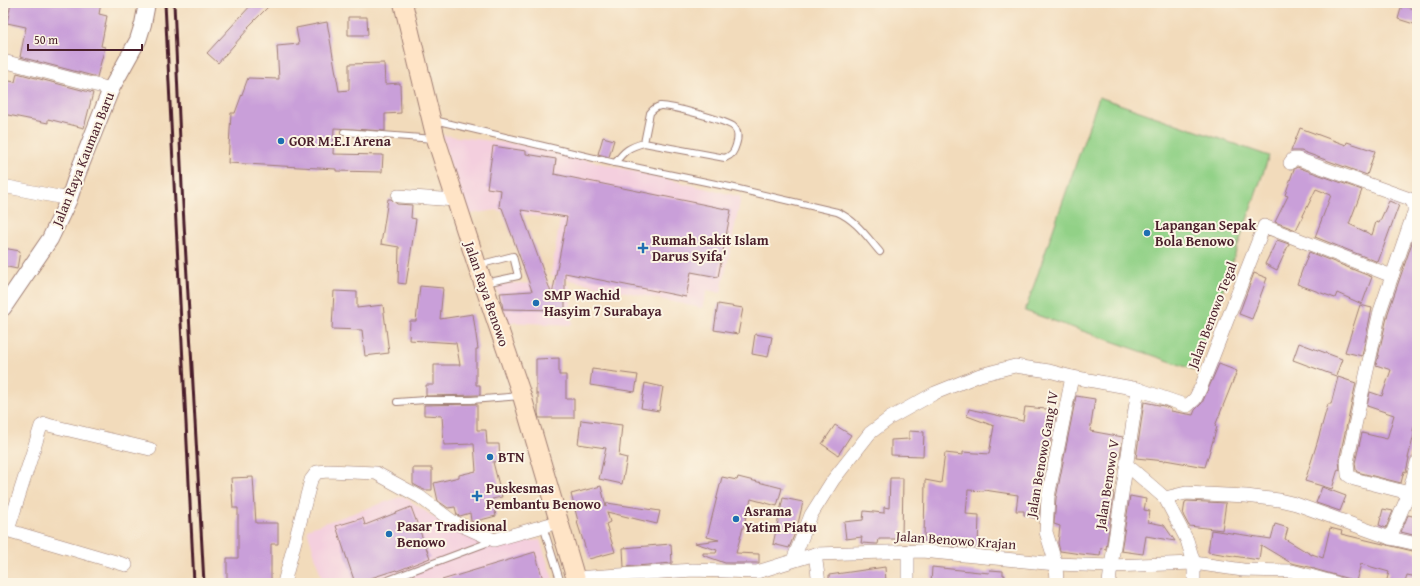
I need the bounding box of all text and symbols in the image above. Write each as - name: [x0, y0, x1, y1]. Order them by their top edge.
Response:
- scale bar: [28, 26, 142, 52]
- text: 50 m: [34, 31, 58, 48]
- street label: Jalan Raya Kauman Baru: [46, 89, 119, 231]
- place label: GOR M.E.I Arena: [289, 131, 392, 151]
- marker: GOR M.E.I Arena: [276, 136, 286, 146]
- place label: Lapangan Sepak Bola Benowo: [1155, 215, 1257, 251]
- marker: Lapangan Sepak Bola Benowo: [1142, 228, 1152, 238]
- place label: Rumah Sakit Islam Darus Syifa': [652, 230, 769, 266]
- street label: Jalan Raya Benowo: [459, 237, 514, 349]
- marker: Rumah Sakit Islam Darus Syifa': [637, 242, 649, 254]
- street label: Jalan Benowo Tegal: [1182, 259, 1242, 373]
- place label: SMP Wachid Hasyim 7 Surabaya: [544, 285, 662, 321]
- marker: SMP Wachid Hasyim 7 Surabaya: [531, 298, 541, 308]
- street label: Jalan Benowo Gang IV: [1021, 389, 1063, 521]
- street label: Jalan Benowo V: [1090, 438, 1124, 532]
- place label: BTN: [498, 447, 525, 467]
- marker: BTN: [485, 452, 495, 462]
- place label: Puskesmas Pembantu Benowo: [486, 478, 601, 514]
- marker: Puskesmas Pembantu Benowo: [471, 490, 483, 502]
- place label: Asrama Yatim Piatu: [744, 501, 817, 537]
- marker: Asrama Yatim Piatu: [731, 514, 741, 524]
- place label: Pasar Tradisional Benowo: [397, 516, 507, 552]
- street label: Jalan Benowo Krajan: [893, 526, 1017, 554]
- marker: Pasar Tradisional Benowo: [384, 529, 394, 539]

